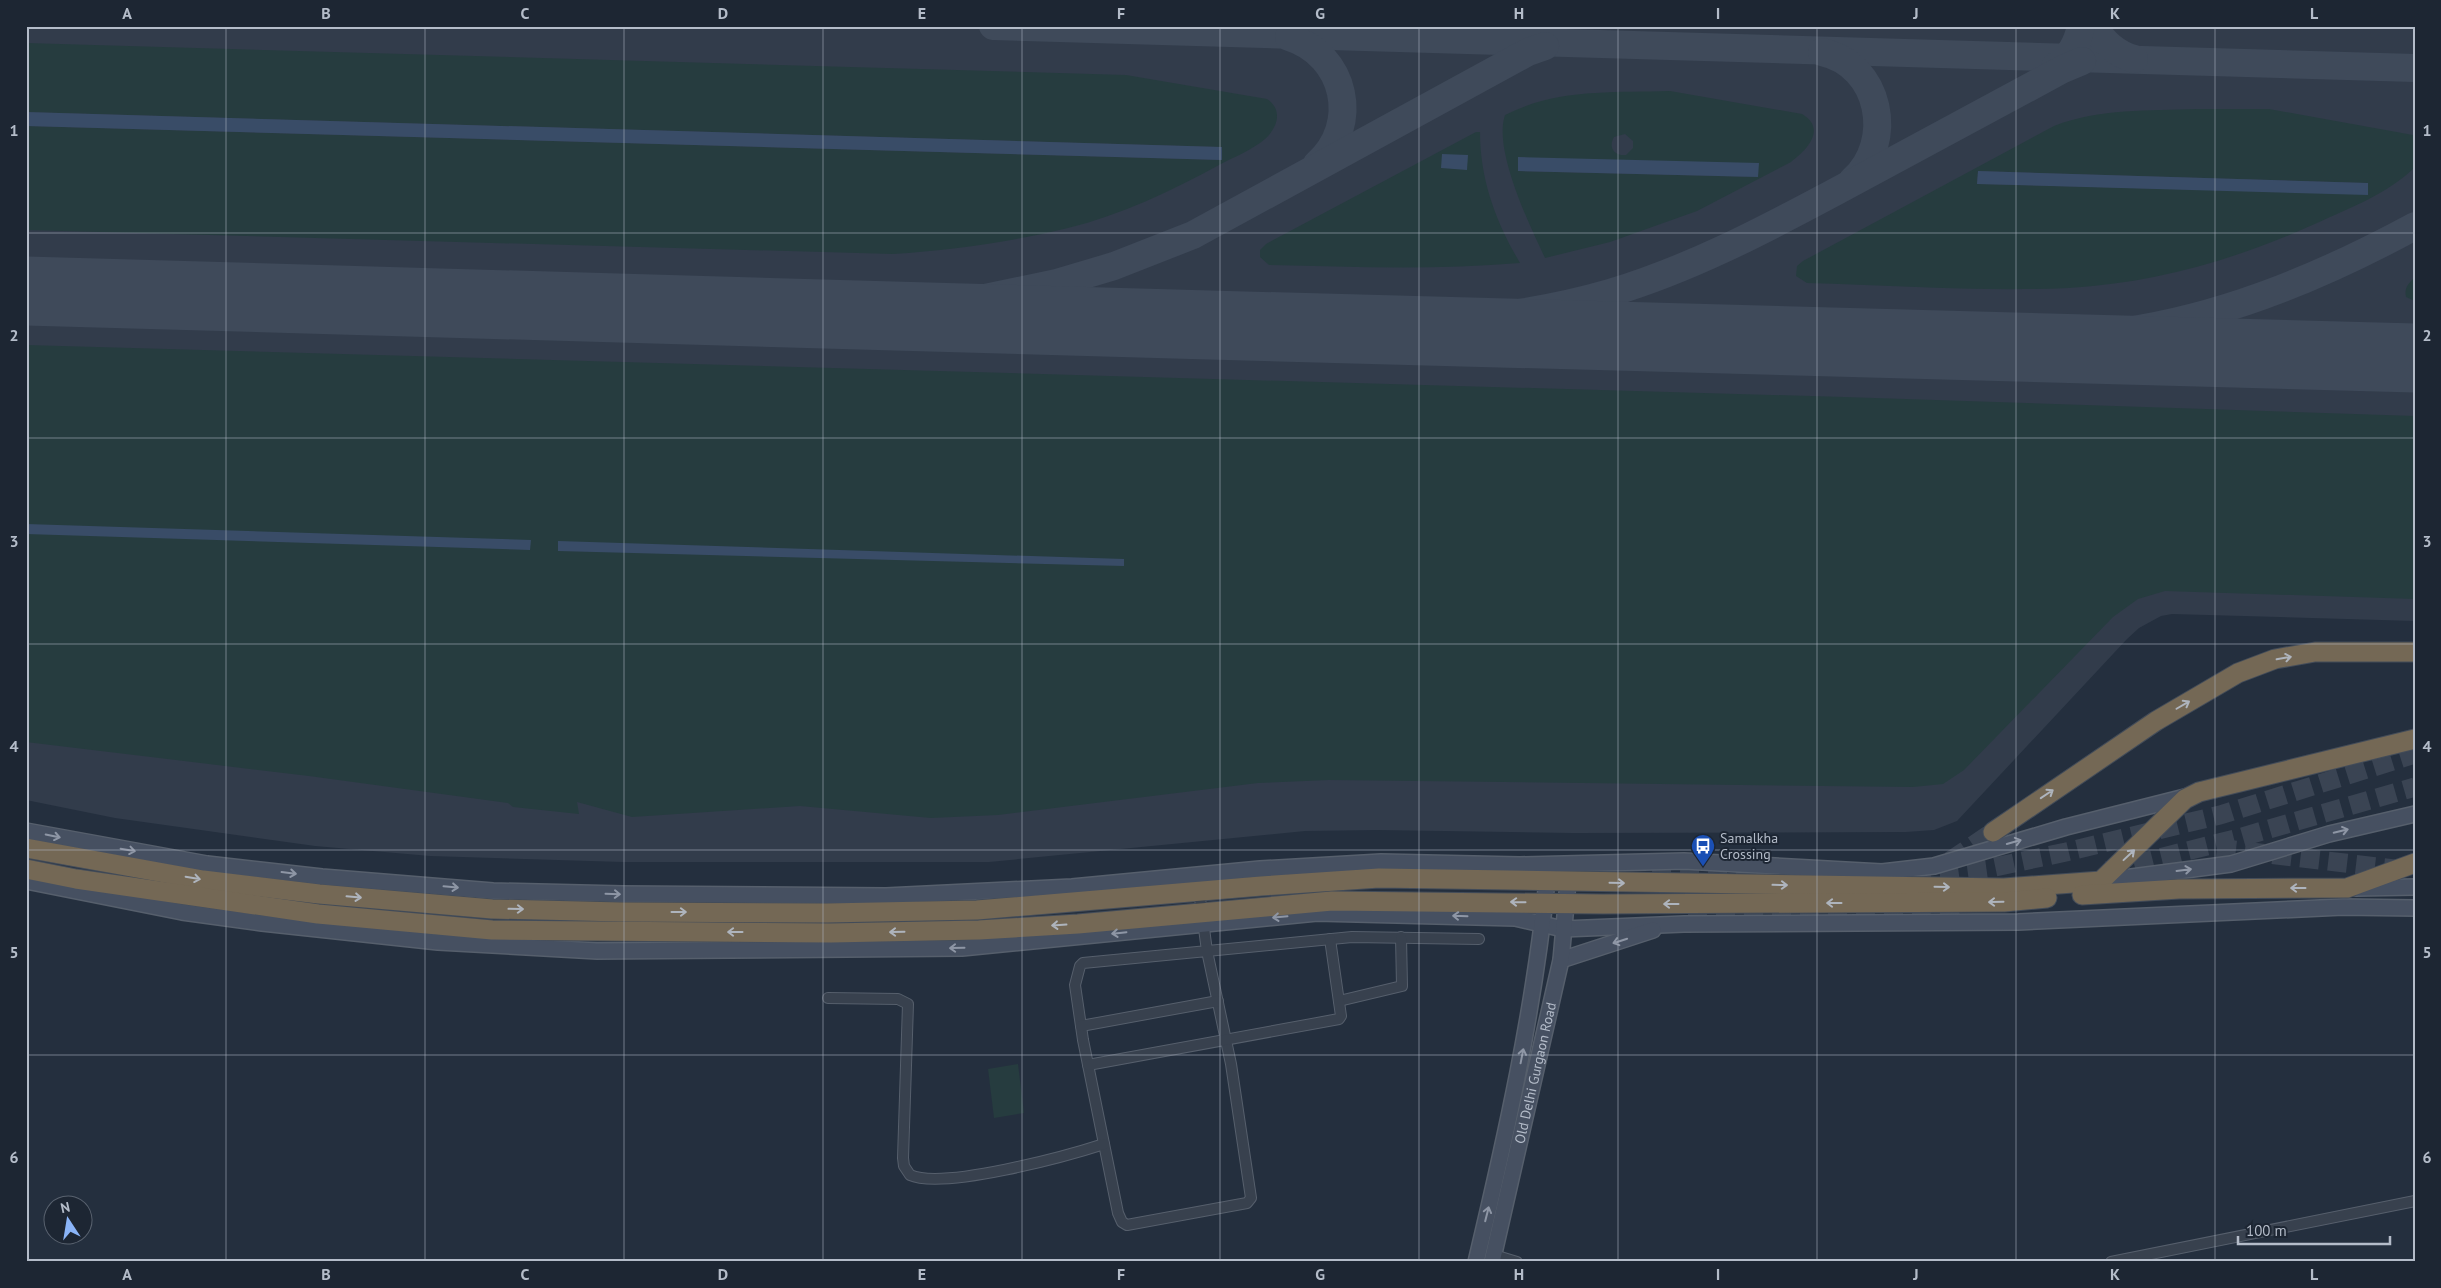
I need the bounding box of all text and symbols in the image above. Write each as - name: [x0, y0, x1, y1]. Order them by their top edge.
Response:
- text: A: [122, 3, 132, 23]
- text: B: [321, 3, 331, 23]
- text: C: [521, 3, 530, 23]
- text: D: [718, 3, 728, 23]
- text: E: [918, 3, 926, 23]
- text: F: [1117, 3, 1125, 23]
- text: G: [1315, 3, 1325, 23]
- text: H: [1514, 3, 1524, 23]
- text: I: [1716, 3, 1720, 23]
- text: J: [1912, 3, 1919, 23]
- text: K: [2110, 3, 2120, 23]
- text: L: [2310, 3, 2319, 23]
- text: 1: [9, 120, 19, 140]
- text: 1: [2422, 120, 2432, 140]
- text: 2: [9, 325, 19, 345]
- text: 2: [2422, 325, 2432, 345]
- text: 3: [9, 531, 19, 551]
- text: 3: [2422, 531, 2432, 551]
- one-way arrow: [2276, 652, 2292, 662]
- one-way arrow: [2176, 700, 2190, 710]
- text: 4: [9, 736, 19, 756]
- text: 4: [2422, 736, 2432, 756]
- one-way arrow: [2040, 789, 2054, 799]
- one-way arrow: [2332, 826, 2348, 835]
- place label: Samalkha Crossing: [1720, 829, 1778, 863]
- one-way arrow: [45, 832, 61, 841]
- bus stop icon: Samalkha Crossing: [1690, 833, 1716, 867]
- one-way arrow: [2006, 837, 2022, 847]
- one-way arrow: [120, 846, 136, 856]
- one-way arrow: [2123, 849, 2136, 861]
- one-way arrow: [2176, 865, 2192, 875]
- one-way arrow: [281, 868, 297, 878]
- one-way arrow: [185, 874, 201, 884]
- one-way arrow: [1608, 878, 1625, 888]
- one-way arrow: [1771, 880, 1787, 890]
- one-way arrow: [443, 883, 459, 892]
- one-way arrow: [1934, 883, 1950, 892]
- one-way arrow: [2291, 883, 2307, 893]
- one-way arrow: [604, 889, 621, 899]
- one-way arrow: [346, 892, 362, 902]
- one-way arrow: [1511, 897, 1527, 907]
- one-way arrow: [1989, 897, 2005, 907]
- one-way arrow: [1826, 898, 1842, 908]
- one-way arrow: [1664, 899, 1680, 909]
- one-way arrow: [508, 904, 524, 914]
- one-way arrow: [670, 907, 687, 917]
- one-way arrow: [1273, 912, 1289, 922]
- one-way arrow: [1452, 912, 1468, 921]
- one-way arrow: [1052, 920, 1068, 930]
- one-way arrow: [727, 927, 743, 937]
- one-way arrow: [889, 927, 905, 936]
- one-way arrow: [1111, 928, 1127, 938]
- one-way arrow: [1613, 937, 1628, 946]
- text: 5: [9, 942, 19, 962]
- text: 5: [2422, 942, 2432, 962]
- one-way arrow: [949, 944, 965, 953]
- street label: Old Delhi Gurgaon Road: [1510, 1000, 1560, 1145]
- one-way arrow: [1518, 1048, 1527, 1064]
- text: 6: [9, 1147, 19, 1167]
- text: 6: [2422, 1147, 2432, 1167]
- north arrow: [42, 1196, 92, 1246]
- text: N: [59, 1198, 72, 1217]
- one-way arrow: [1483, 1207, 1492, 1223]
- scale bar: [2238, 1213, 2391, 1245]
- text: 100 m: [2246, 1221, 2287, 1240]
- text: A: [122, 1264, 132, 1284]
- text: B: [321, 1264, 331, 1284]
- text: C: [521, 1264, 530, 1284]
- text: D: [718, 1264, 728, 1284]
- text: E: [918, 1264, 926, 1284]
- text: F: [1117, 1264, 1125, 1284]
- text: G: [1315, 1264, 1325, 1284]
- text: H: [1514, 1264, 1524, 1284]
- text: I: [1716, 1264, 1720, 1284]
- text: J: [1912, 1264, 1919, 1284]
- text: K: [2110, 1264, 2120, 1284]
- text: L: [2310, 1264, 2319, 1284]

